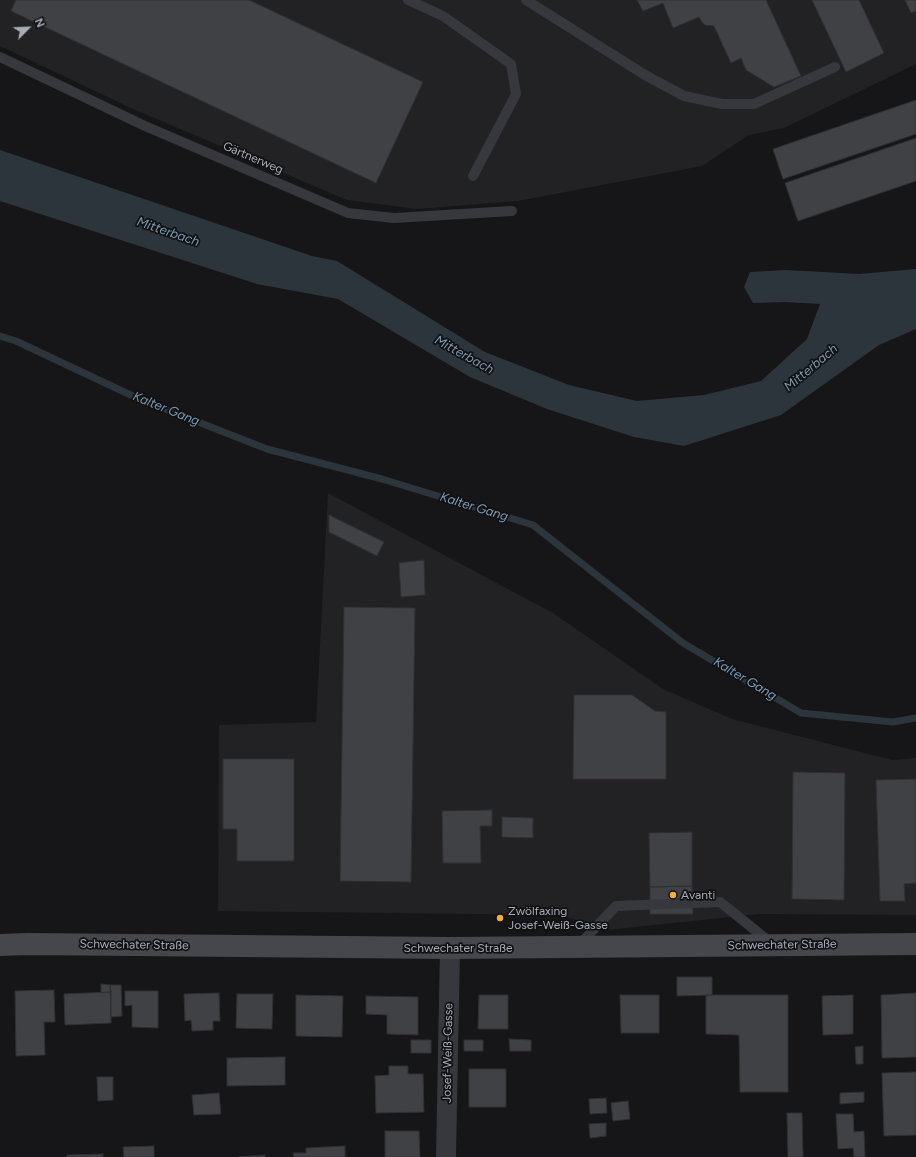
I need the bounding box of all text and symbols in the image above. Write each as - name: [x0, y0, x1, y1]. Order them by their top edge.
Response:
- north arrow: [8, 8, 48, 48]
- text: N: [32, 16, 47, 29]
- street label: Gärtnerweg: [221, 139, 285, 177]
- water label: Mitterbach: [135, 214, 201, 250]
- water label: Mitterbach: [432, 332, 496, 378]
- water label: Mitterbach: [781, 341, 841, 395]
- water label: Kalter Gang: [130, 389, 202, 429]
- water label: Kalter Gang: [438, 489, 510, 525]
- water label: Kalter Gang: [711, 654, 779, 704]
- place label: Avanti: [681, 888, 715, 902]
- marker: Avanti: [668, 890, 678, 900]
- place label: Zwölfaxing Josef-Weiß-Gasse: [508, 904, 608, 932]
- marker: Zwölfaxing Josef-Weiß-Gasse: [495, 913, 505, 923]
- street label: Schwechater Straße: [79, 937, 189, 953]
- street label: Schwechater Straße: [727, 937, 837, 953]
- street label: Schwechater Straße: [403, 941, 513, 955]
- street label: Josef-Weiß-Gasse: [440, 1003, 456, 1103]

